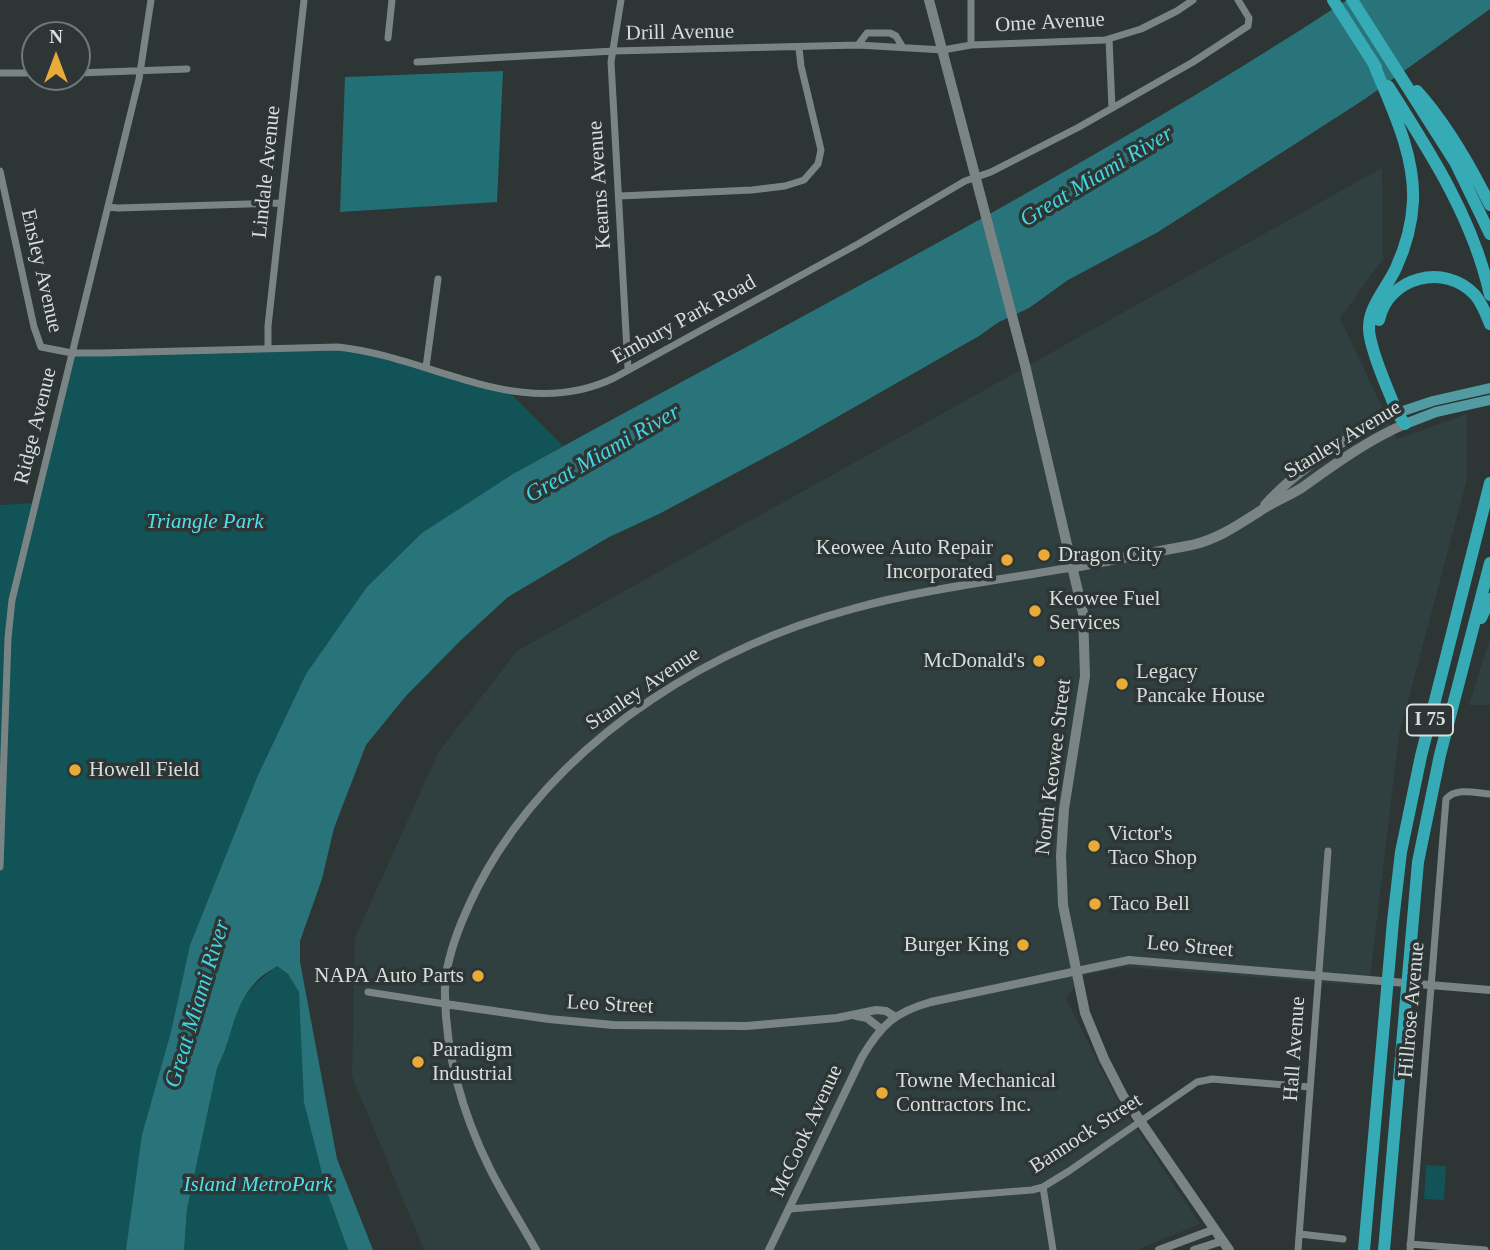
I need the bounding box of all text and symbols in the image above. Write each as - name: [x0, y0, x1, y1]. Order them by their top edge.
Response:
- street label: Ome Avenue: [995, 8, 1105, 38]
- street label: Drill Avenue: [625, 19, 735, 47]
- north arrow: [21, 21, 91, 91]
- text: N: [49, 26, 63, 47]
- street label: Lindale Avenue: [248, 104, 286, 240]
- street label: Kearns Avenue: [583, 120, 617, 250]
- water label: Great Miami River: [1015, 120, 1179, 234]
- street label: Ensley Avenue: [15, 207, 67, 335]
- street label: Embury Park Road: [607, 270, 761, 370]
- street label: Ridge Avenue: [9, 365, 63, 487]
- street label: Stanley Avenue: [1280, 395, 1406, 485]
- water label: Great Miami River: [521, 399, 685, 509]
- park label: Triangle Park: [146, 509, 264, 535]
- place label: Keowee Auto Repair Incorporated: [816, 535, 993, 585]
- place label: Dragon City: [1058, 542, 1162, 568]
- marker: Dragon City: [1036, 547, 1052, 563]
- marker: Keowee Auto Repair Incorporated: [999, 552, 1015, 568]
- place label: Keowee Fuel Services: [1049, 586, 1160, 636]
- marker: Keowee Fuel Services: [1027, 603, 1043, 619]
- street label: Stanley Avenue: [581, 642, 705, 736]
- place label: McDonald's: [923, 648, 1025, 674]
- marker: McDonald's: [1031, 653, 1047, 669]
- place label: Legacy Pancake House: [1136, 659, 1265, 709]
- marker: Legacy Pancake House: [1114, 676, 1130, 692]
- street label: North Keowee Street: [1031, 677, 1077, 857]
- road number: I 75: [1407, 705, 1453, 736]
- place label: Howell Field: [89, 757, 199, 783]
- marker: Howell Field: [67, 762, 83, 778]
- place label: Victor's Taco Shop: [1108, 821, 1197, 871]
- marker: Victor's Taco Shop: [1086, 838, 1102, 854]
- place label: Taco Bell: [1109, 891, 1190, 917]
- marker: Taco Bell: [1087, 896, 1103, 912]
- water label: Great Miami River: [159, 917, 237, 1091]
- street label: Leo Street: [1146, 931, 1234, 963]
- place label: Burger King: [904, 932, 1009, 958]
- marker: Burger King: [1015, 937, 1031, 953]
- street label: Hillrose Avenue: [1393, 941, 1431, 1079]
- place label: NAPA Auto Parts: [314, 963, 464, 989]
- marker: NAPA Auto Parts: [470, 968, 486, 984]
- street label: Leo Street: [566, 990, 654, 1020]
- street label: Hall Avenue: [1279, 996, 1311, 1102]
- place label: Paradigm Industrial: [432, 1037, 512, 1087]
- marker: Paradigm Industrial: [410, 1054, 426, 1070]
- street label: McCook Avenue: [765, 1061, 849, 1201]
- place label: Towne Mechanical Contractors Inc.: [896, 1068, 1056, 1118]
- marker: Towne Mechanical Contractors Inc.: [874, 1085, 890, 1101]
- street label: Bannock Street: [1025, 1088, 1147, 1180]
- park label: Island MetroPark: [183, 1172, 333, 1198]

